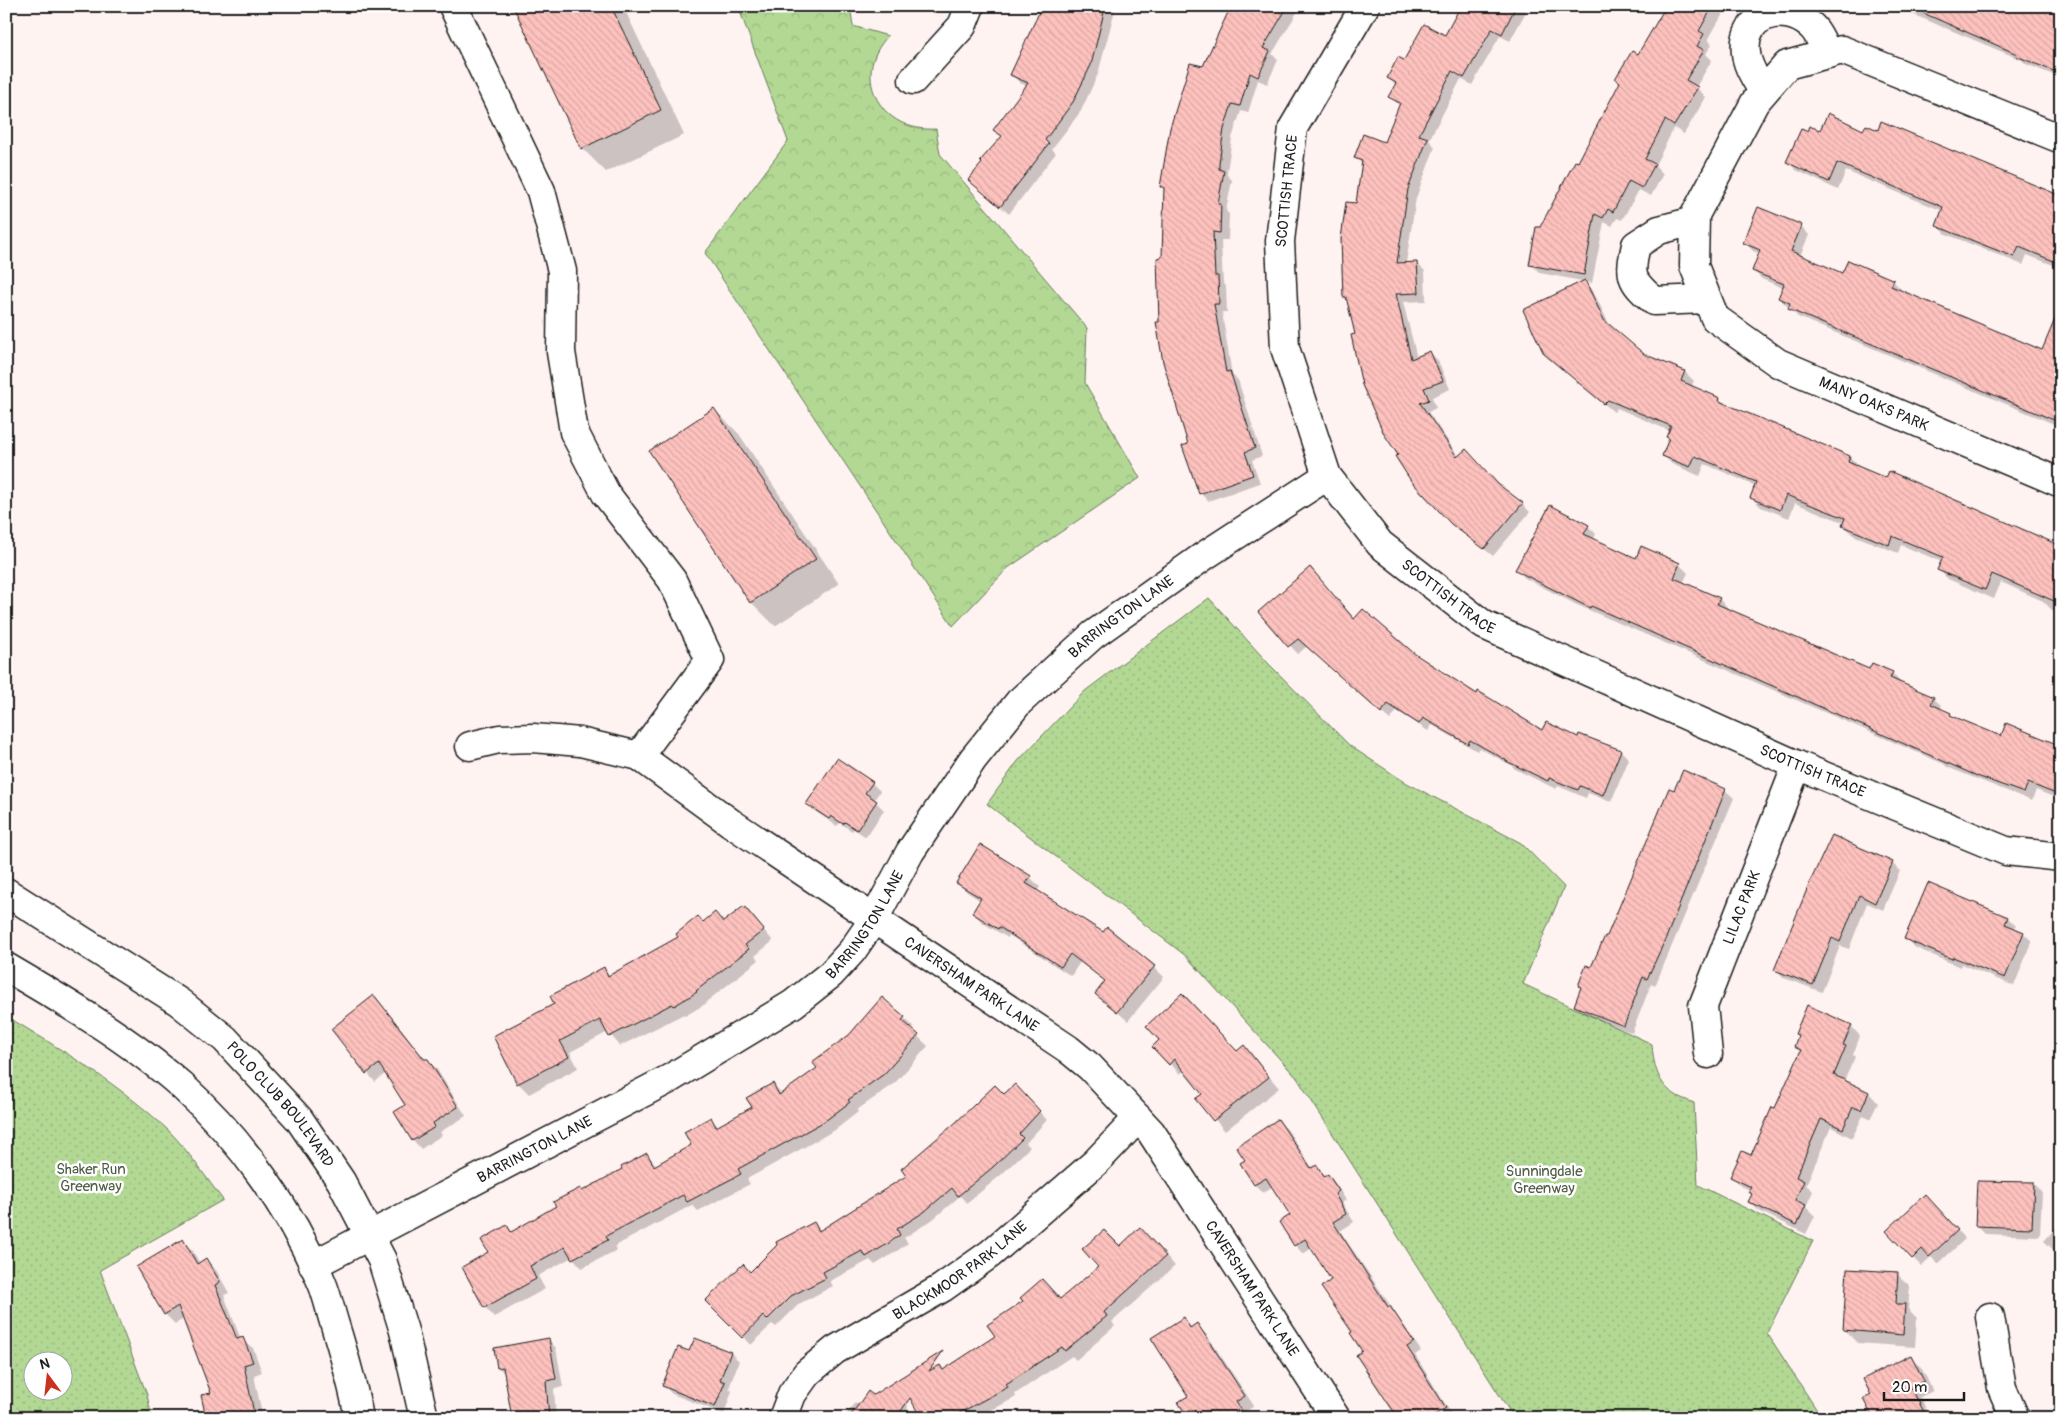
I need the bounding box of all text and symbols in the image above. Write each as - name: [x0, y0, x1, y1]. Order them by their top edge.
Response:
- street label: SCOTTISH TRACE: [1272, 134, 1302, 248]
- street label: MANY OAKS PARK: [1816, 372, 1932, 435]
- street label: SCOTTISH TRACE: [1398, 555, 1498, 638]
- street label: BARRINGTON LANE: [1064, 571, 1178, 662]
- street label: SCOTTISH TRACE: [1757, 740, 1869, 802]
- street label: BARRINGTON LANE: [821, 867, 908, 983]
- street label: LILAC PARK: [1718, 868, 1764, 947]
- street label: CAVERSHAM PARK LANE: [900, 932, 1043, 1036]
- street label: POLO CLUB BOULEVARD: [223, 1037, 338, 1171]
- street label: BARRINGTON LANE: [474, 1111, 596, 1187]
- park label: Shaker Run Greenway: [56, 1160, 126, 1196]
- park label: Sunningdale Greenway: [1505, 1162, 1583, 1198]
- street label: BLACKMOOR PARK LANE: [889, 1217, 1031, 1324]
- street label: CAVERSHAM PARK LANE: [1201, 1217, 1303, 1360]
- north arrow: [22, 1352, 72, 1402]
- text: N: [38, 1354, 52, 1373]
- scale bar: [1884, 1369, 1964, 1401]
- text: 20 m: [1892, 1378, 1927, 1397]

